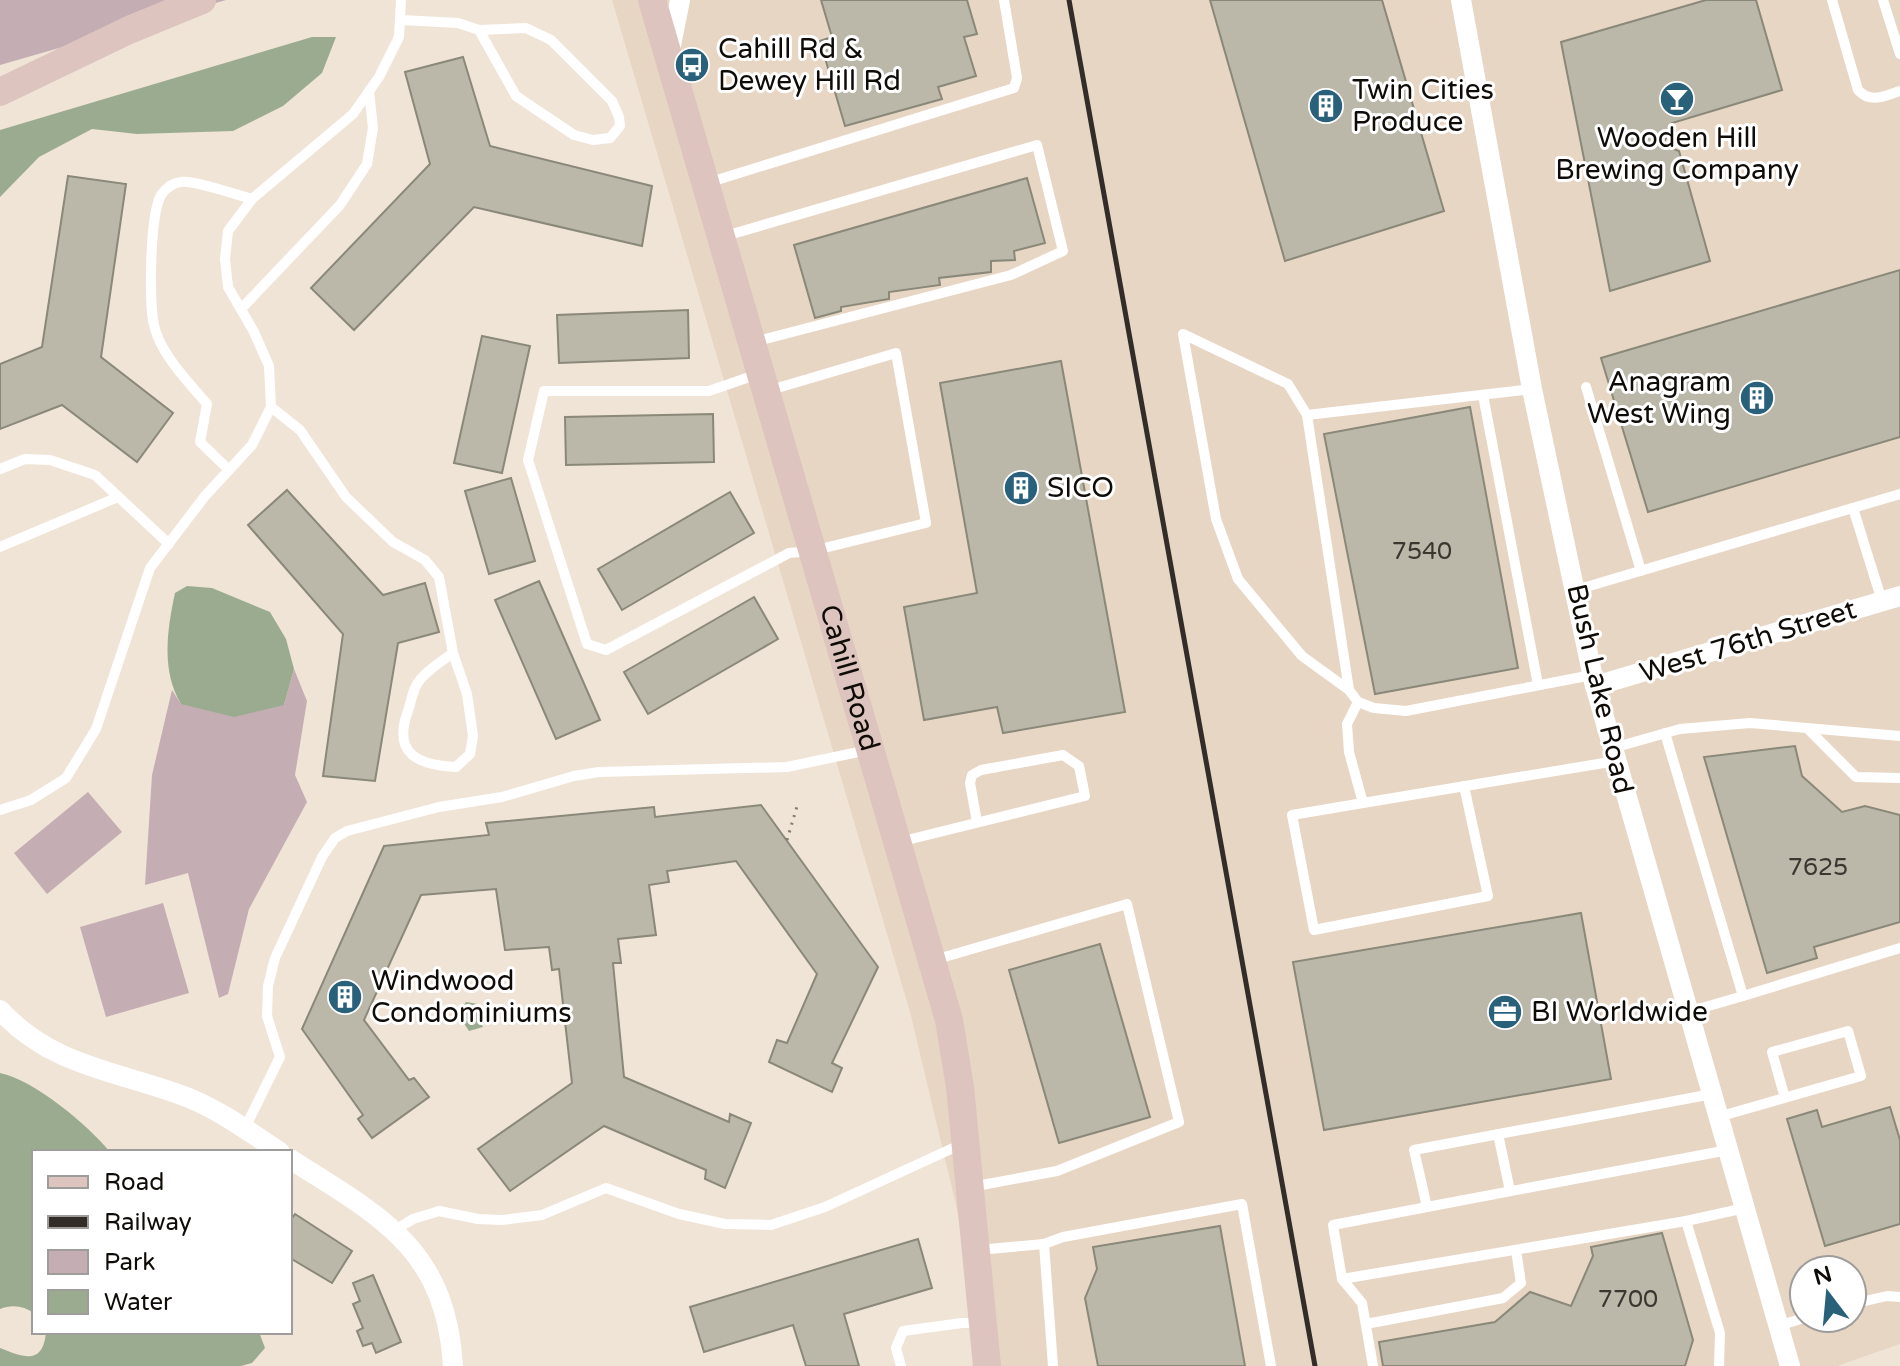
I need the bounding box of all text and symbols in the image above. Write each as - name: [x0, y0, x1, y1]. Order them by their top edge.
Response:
- place label: Cahill Rd & Dewey Hill Rd: [718, 32, 901, 98]
- bus stop icon: Cahill Rd & Dewey Hill Rd: [673, 46, 711, 84]
- place label: Twin Cities Produce: [1352, 73, 1494, 139]
- bar icon: Wooden Hill Brewing Company: [1658, 80, 1696, 118]
- building icon: Twin Cities Produce: [1307, 87, 1345, 125]
- place label: Wooden Hill Brewing Company: [1555, 121, 1799, 187]
- place label: Anagram West Wing: [1587, 365, 1731, 431]
- building icon: Anagram West Wing: [1738, 379, 1776, 417]
- building icon: SICO: [1002, 469, 1040, 507]
- place label: SICO: [1047, 471, 1114, 505]
- house number: 7540: [1392, 537, 1452, 566]
- street label: Bush Lake Road: [1559, 581, 1641, 797]
- street label: West 76th Street: [1636, 592, 1861, 690]
- street label: Cahill Road: [812, 601, 887, 755]
- house number: 7625: [1788, 853, 1848, 882]
- place label: Windwood Condominiums: [371, 964, 572, 1030]
- building icon: Windwood Condominiums: [326, 978, 364, 1016]
- office icon: BI Worldwide: [1486, 993, 1524, 1031]
- place label: BI Worldwide: [1531, 995, 1708, 1029]
- legend: [32, 1150, 292, 1334]
- text: Road: [104, 1168, 164, 1197]
- text: Railway: [104, 1208, 192, 1237]
- text: Park: [104, 1248, 155, 1277]
- north arrow: [1788, 1254, 1868, 1334]
- text: N: [1811, 1261, 1835, 1291]
- house number: 7700: [1598, 1285, 1658, 1314]
- text: Water: [104, 1288, 173, 1317]

